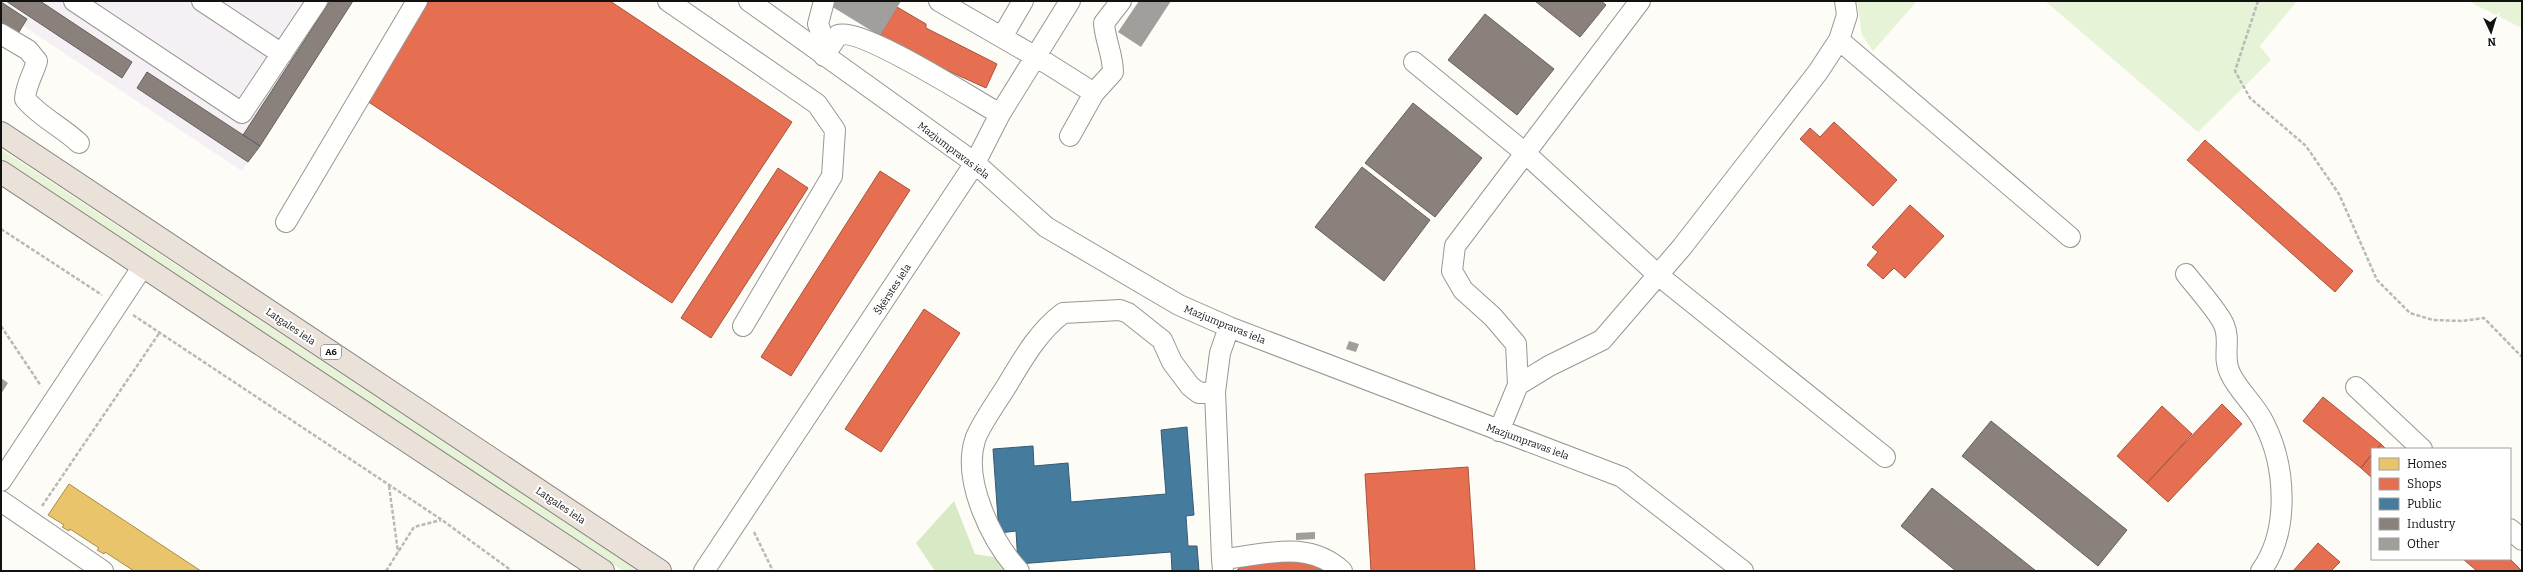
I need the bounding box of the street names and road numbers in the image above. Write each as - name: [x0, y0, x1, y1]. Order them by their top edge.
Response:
- street label: Mazjumpravas iela: [915, 120, 992, 182]
- street label: Šķērstes iela: [870, 260, 915, 318]
- street label: Mazjumpravas iela: [1182, 303, 1268, 347]
- street label: Latgales iela: [263, 306, 318, 348]
- road number: A6: [321, 345, 341, 359]
- street label: Mazjumpravas iela: [1485, 421, 1571, 463]
- street label: Latgales iela: [533, 485, 588, 527]

